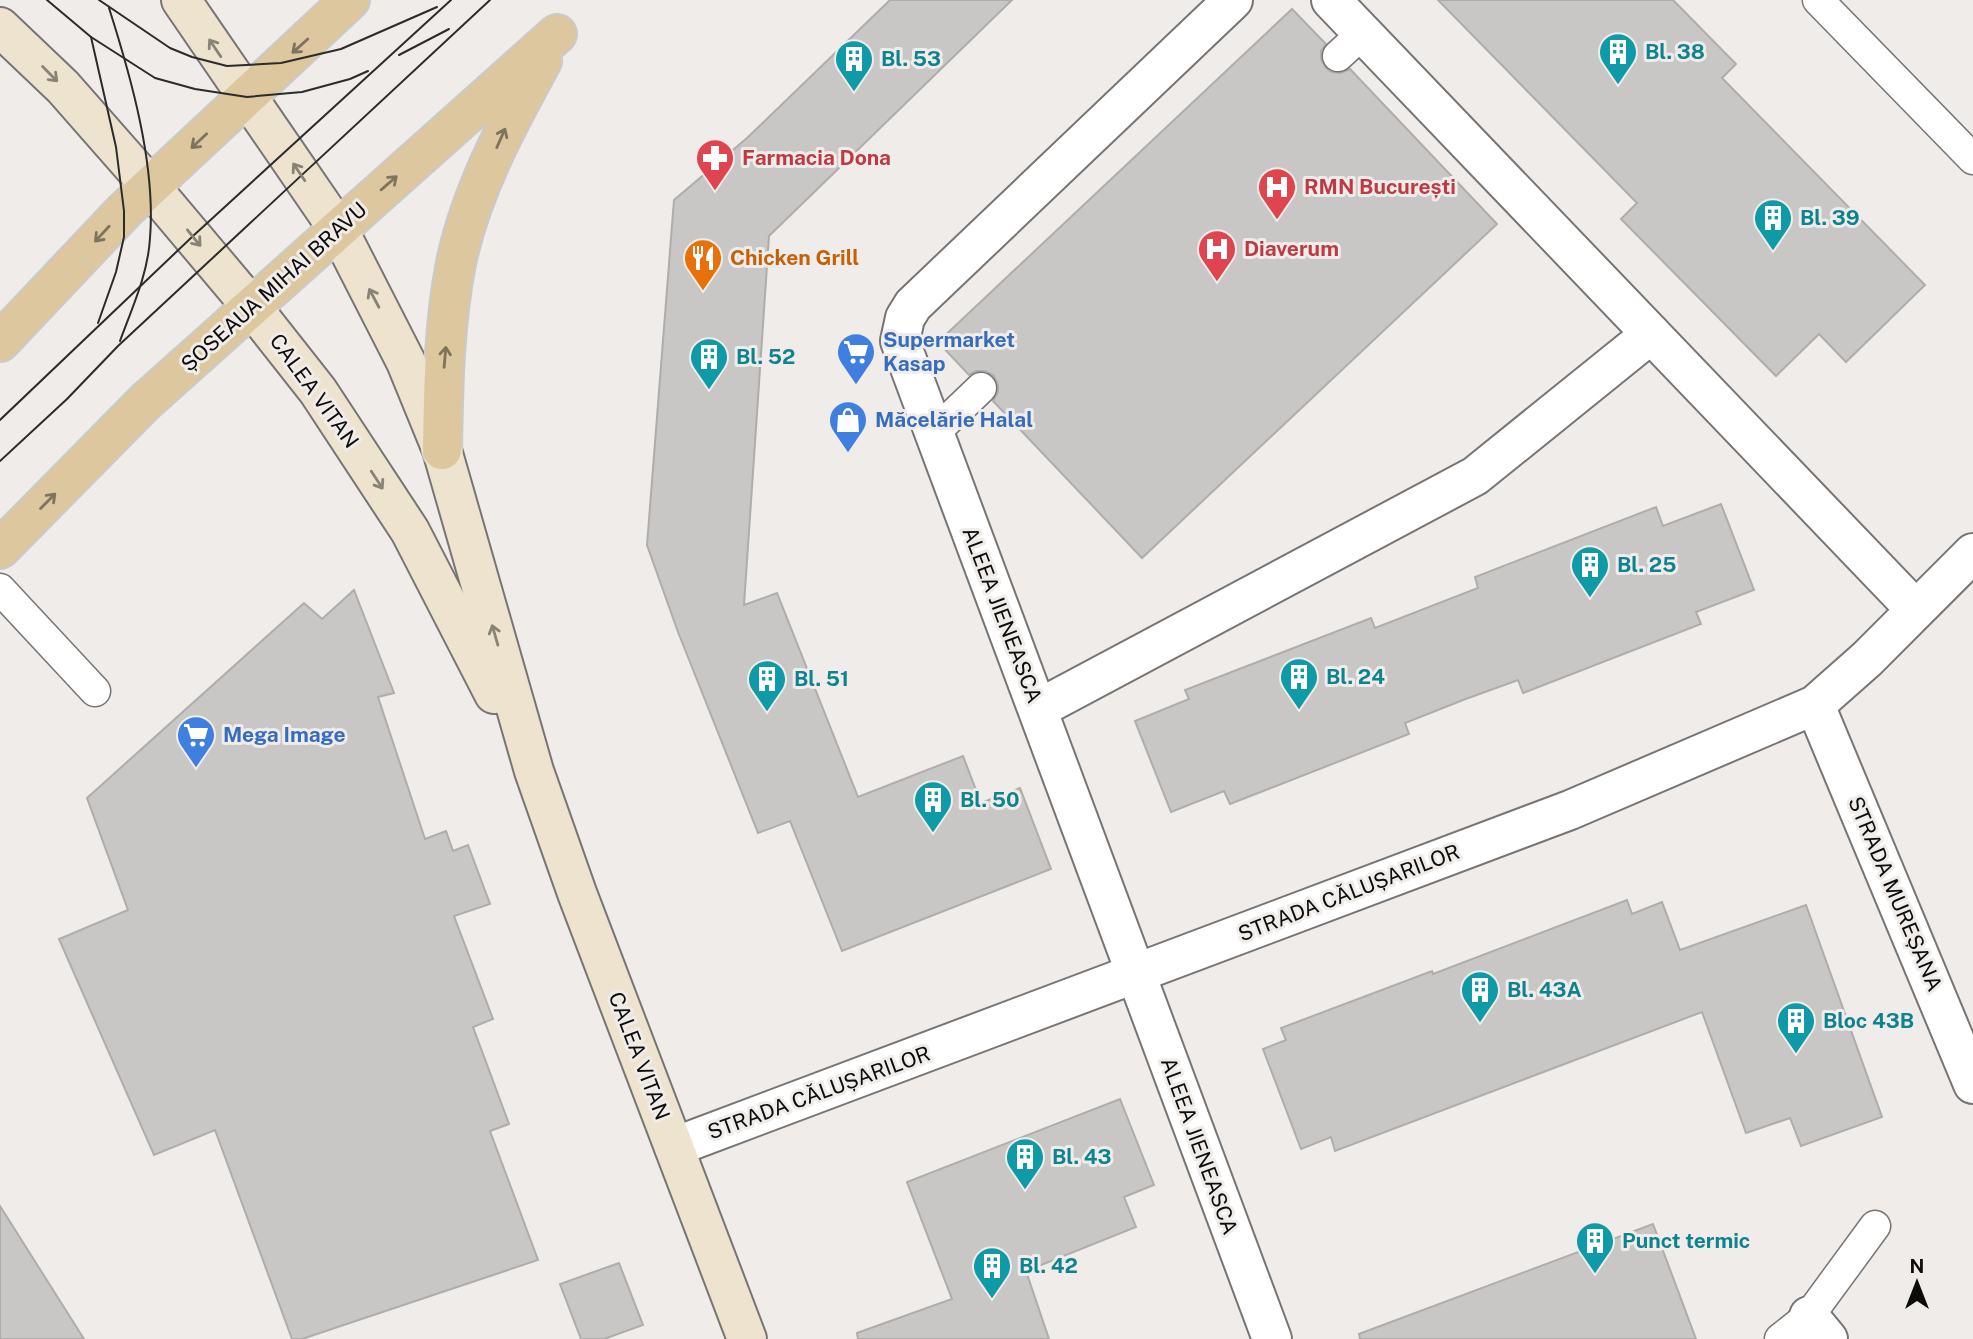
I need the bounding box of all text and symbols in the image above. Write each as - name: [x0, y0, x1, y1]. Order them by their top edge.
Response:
- building icon: Bl. 38: [1597, 31, 1639, 86]
- one-way arrow: [291, 38, 309, 54]
- building icon: Bl. 53: [833, 38, 875, 93]
- one-way arrow: [207, 39, 222, 58]
- place label: Bl. 38: [1645, 39, 1705, 64]
- place label: Bl. 53: [881, 46, 941, 71]
- one-way arrow: [41, 66, 58, 83]
- one-way arrow: [495, 128, 508, 149]
- one-way arrow: [191, 133, 208, 150]
- pharmacy icon: Farmacia Dona: [694, 137, 736, 192]
- place label: Farmacia Dona: [742, 145, 891, 170]
- one-way arrow: [292, 163, 306, 182]
- hospital icon: RMN București: [1256, 166, 1298, 221]
- place label: RMN București: [1304, 174, 1456, 199]
- one-way arrow: [380, 175, 397, 192]
- street label: ȘOSEAUA MIHAI BRAVU: [176, 197, 371, 376]
- building icon: Bl. 39: [1752, 197, 1794, 252]
- place label: Bl. 39: [1800, 205, 1860, 230]
- one-way arrow: [94, 225, 110, 243]
- hospital icon: Diaverum: [1196, 228, 1238, 283]
- one-way arrow: [186, 229, 202, 247]
- place label: Diaverum: [1244, 236, 1339, 261]
- restaurant icon: Chicken Grill: [682, 237, 724, 292]
- place label: Chicken Grill: [730, 245, 859, 270]
- one-way arrow: [367, 288, 381, 309]
- place label: Supermarket Kasap: [883, 327, 1015, 376]
- street label: CALEA VITAN: [265, 329, 364, 453]
- supermarket icon: Supermarket Kasap: [835, 331, 877, 386]
- building icon: Bl. 52: [688, 336, 730, 391]
- place label: Bl. 52: [736, 344, 795, 369]
- one-way arrow: [439, 346, 452, 369]
- shop icon: Măcelărie Halal: [827, 399, 869, 454]
- place label: Măcelărie Halal: [875, 407, 1033, 432]
- one-way arrow: [371, 470, 385, 490]
- one-way arrow: [39, 492, 56, 509]
- street label: ALEEA JIENEASCA: [957, 523, 1048, 706]
- building icon: Bl. 25: [1569, 544, 1611, 599]
- place label: Bl. 25: [1617, 552, 1676, 577]
- one-way arrow: [487, 624, 500, 646]
- building icon: Bl. 24: [1278, 656, 1320, 711]
- building icon: Bl. 51: [746, 658, 788, 713]
- place label: Bl. 24: [1326, 664, 1385, 689]
- place label: Bl. 51: [794, 666, 849, 691]
- supermarket icon: Mega Image: [175, 714, 217, 769]
- place label: Mega Image: [223, 722, 346, 747]
- building icon: Bl. 50: [912, 779, 954, 834]
- place label: Bl. 50: [960, 787, 1020, 812]
- street label: STRADA MUREȘANA: [1843, 793, 1948, 995]
- street label: STRADA CĂLUȘARILOR: [1235, 839, 1463, 946]
- building icon: Bl. 43A: [1459, 969, 1501, 1024]
- place label: Bl. 43A: [1507, 977, 1582, 1002]
- street label: CALEA VITAN: [604, 988, 675, 1123]
- building icon: Bloc 43B: [1775, 1000, 1817, 1055]
- place label: Bloc 43B: [1823, 1008, 1914, 1033]
- street label: STRADA CĂLUȘARILOR: [704, 1041, 933, 1144]
- street label: ALEEA JIENEASCA: [1156, 1054, 1243, 1238]
- building icon: Bl. 43: [1004, 1136, 1046, 1191]
- place label: Bl. 43: [1052, 1144, 1112, 1169]
- building icon: Punct termic: [1574, 1220, 1616, 1275]
- place label: Punct termic: [1622, 1228, 1750, 1253]
- building icon: Bl. 42: [971, 1245, 1013, 1300]
- north arrow: [1882, 1248, 1952, 1318]
- place label: Bl. 42: [1019, 1253, 1078, 1278]
- text: N: [1910, 1255, 1924, 1277]

